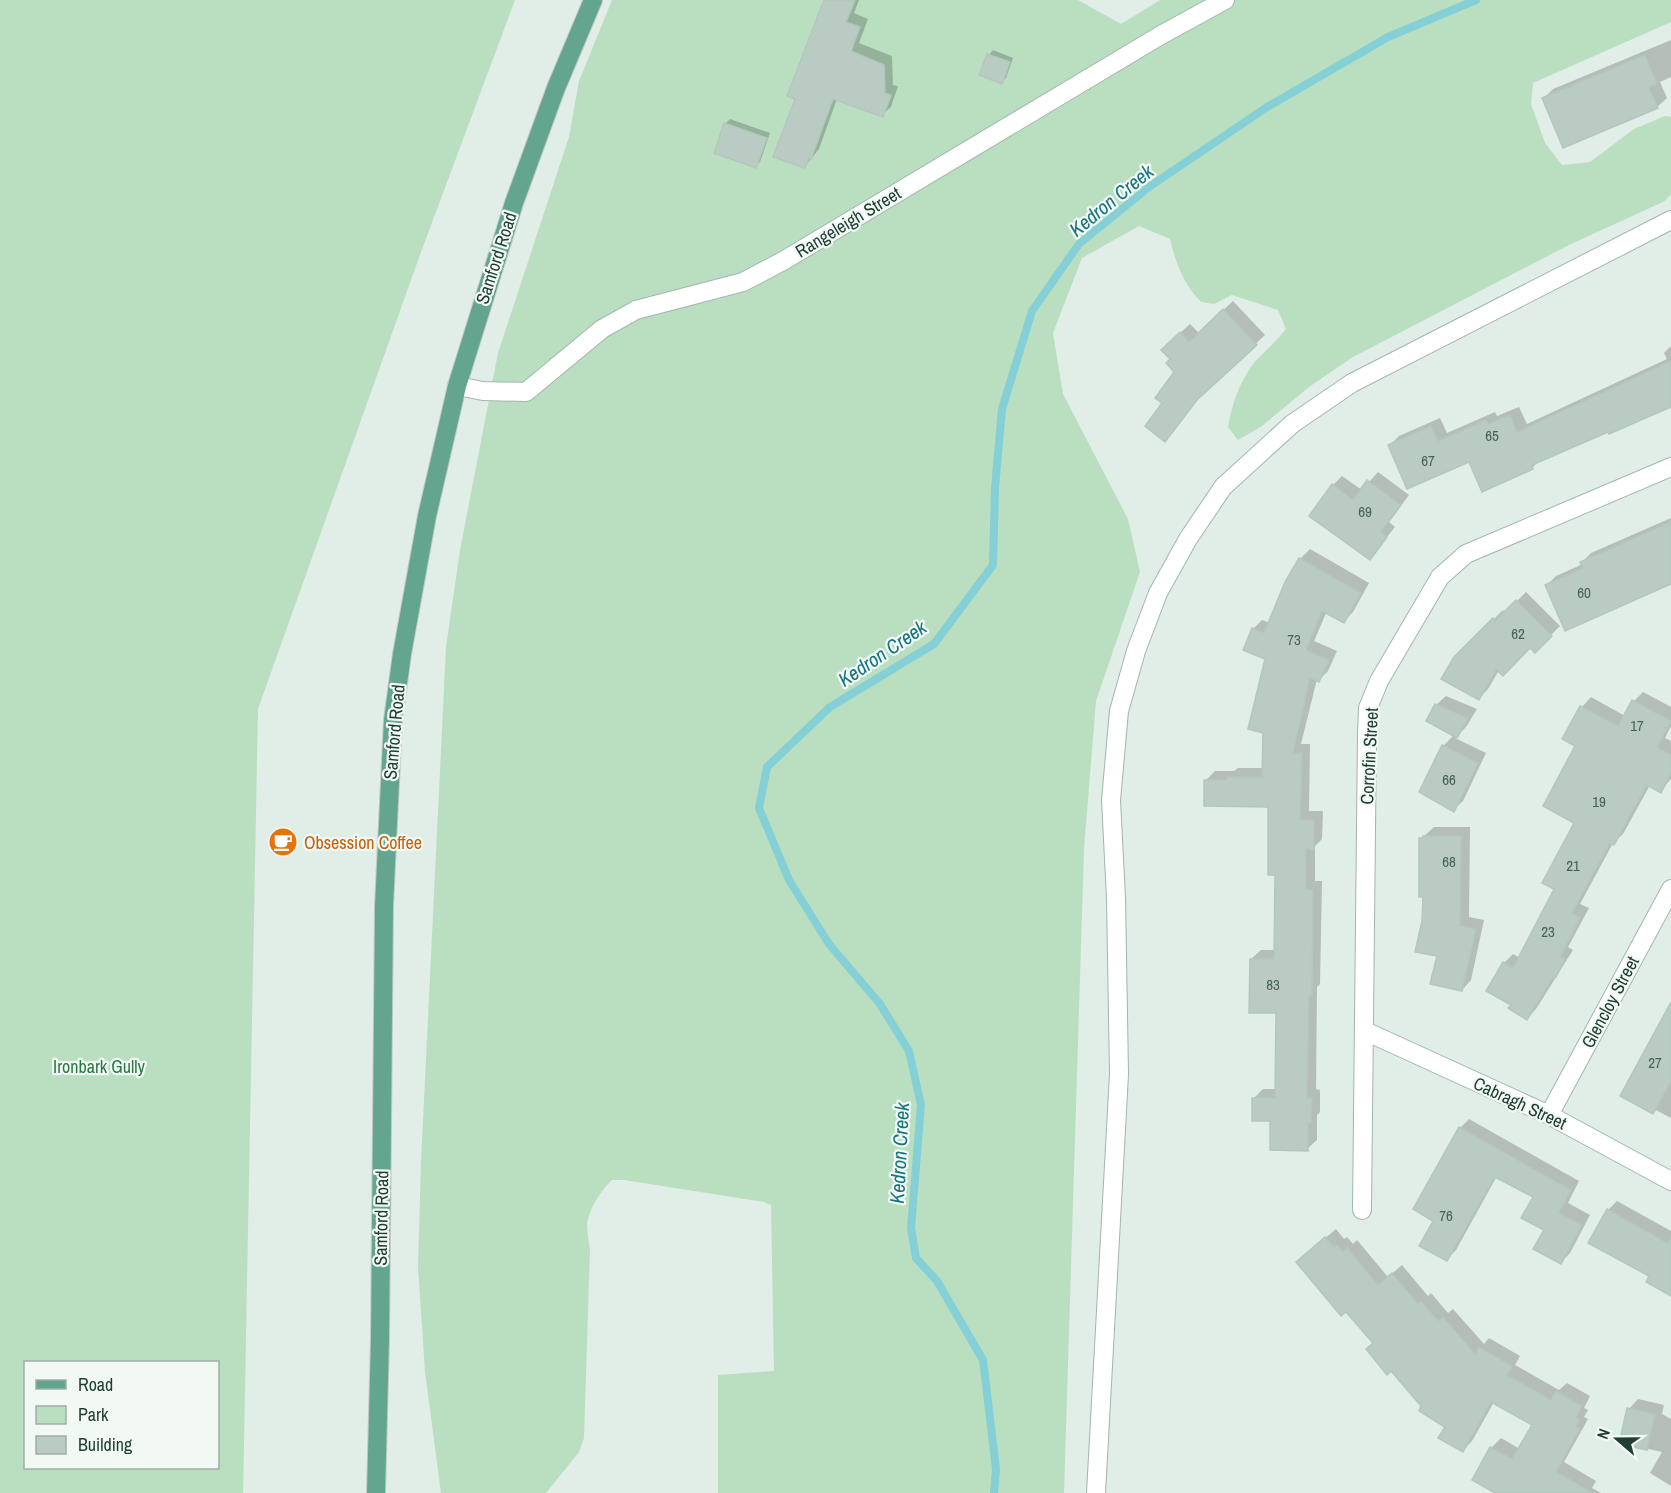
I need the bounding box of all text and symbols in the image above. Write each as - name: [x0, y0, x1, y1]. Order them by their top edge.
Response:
- water label: Kedron Creek: [1063, 157, 1159, 242]
- street label: Rangeleigh Street: [791, 181, 905, 263]
- street label: Samford Road: [469, 209, 523, 307]
- house number: 65: [1485, 425, 1499, 446]
- house number: 67: [1421, 450, 1435, 471]
- house number: 69: [1358, 501, 1372, 522]
- house number: 60: [1577, 582, 1591, 603]
- water label: Kedron Creek: [833, 613, 932, 692]
- house number: 62: [1511, 623, 1525, 644]
- house number: 73: [1287, 629, 1301, 650]
- street label: Samford Road: [377, 684, 411, 780]
- street label: Corrofin Street: [1354, 707, 1384, 805]
- house number: 17: [1630, 715, 1644, 736]
- house number: 66: [1442, 769, 1456, 790]
- house number: 19: [1592, 791, 1606, 812]
- cafe icon: Obsession Coffee: [267, 826, 299, 858]
- place label: Obsession Coffee: [304, 830, 422, 855]
- house number: 68: [1442, 851, 1456, 872]
- house number: 21: [1566, 855, 1580, 876]
- house number: 23: [1541, 921, 1555, 942]
- street label: Glencloy Street: [1575, 952, 1645, 1052]
- house number: 83: [1266, 974, 1280, 995]
- house number: 27: [1648, 1052, 1662, 1073]
- park label: Ironbark Gully: [53, 1054, 146, 1079]
- street label: Cabragh Street: [1469, 1071, 1571, 1135]
- water label: Kedron Creek: [883, 1101, 915, 1204]
- street label: Samford Road: [368, 1170, 394, 1266]
- house number: 76: [1439, 1205, 1453, 1226]
- legend: [24, 1361, 219, 1469]
- text: Road: [78, 1372, 113, 1397]
- text: Park: [78, 1402, 109, 1427]
- north arrow: [1587, 1409, 1647, 1469]
- text: N: [1591, 1426, 1615, 1442]
- text: Building: [78, 1432, 133, 1457]

